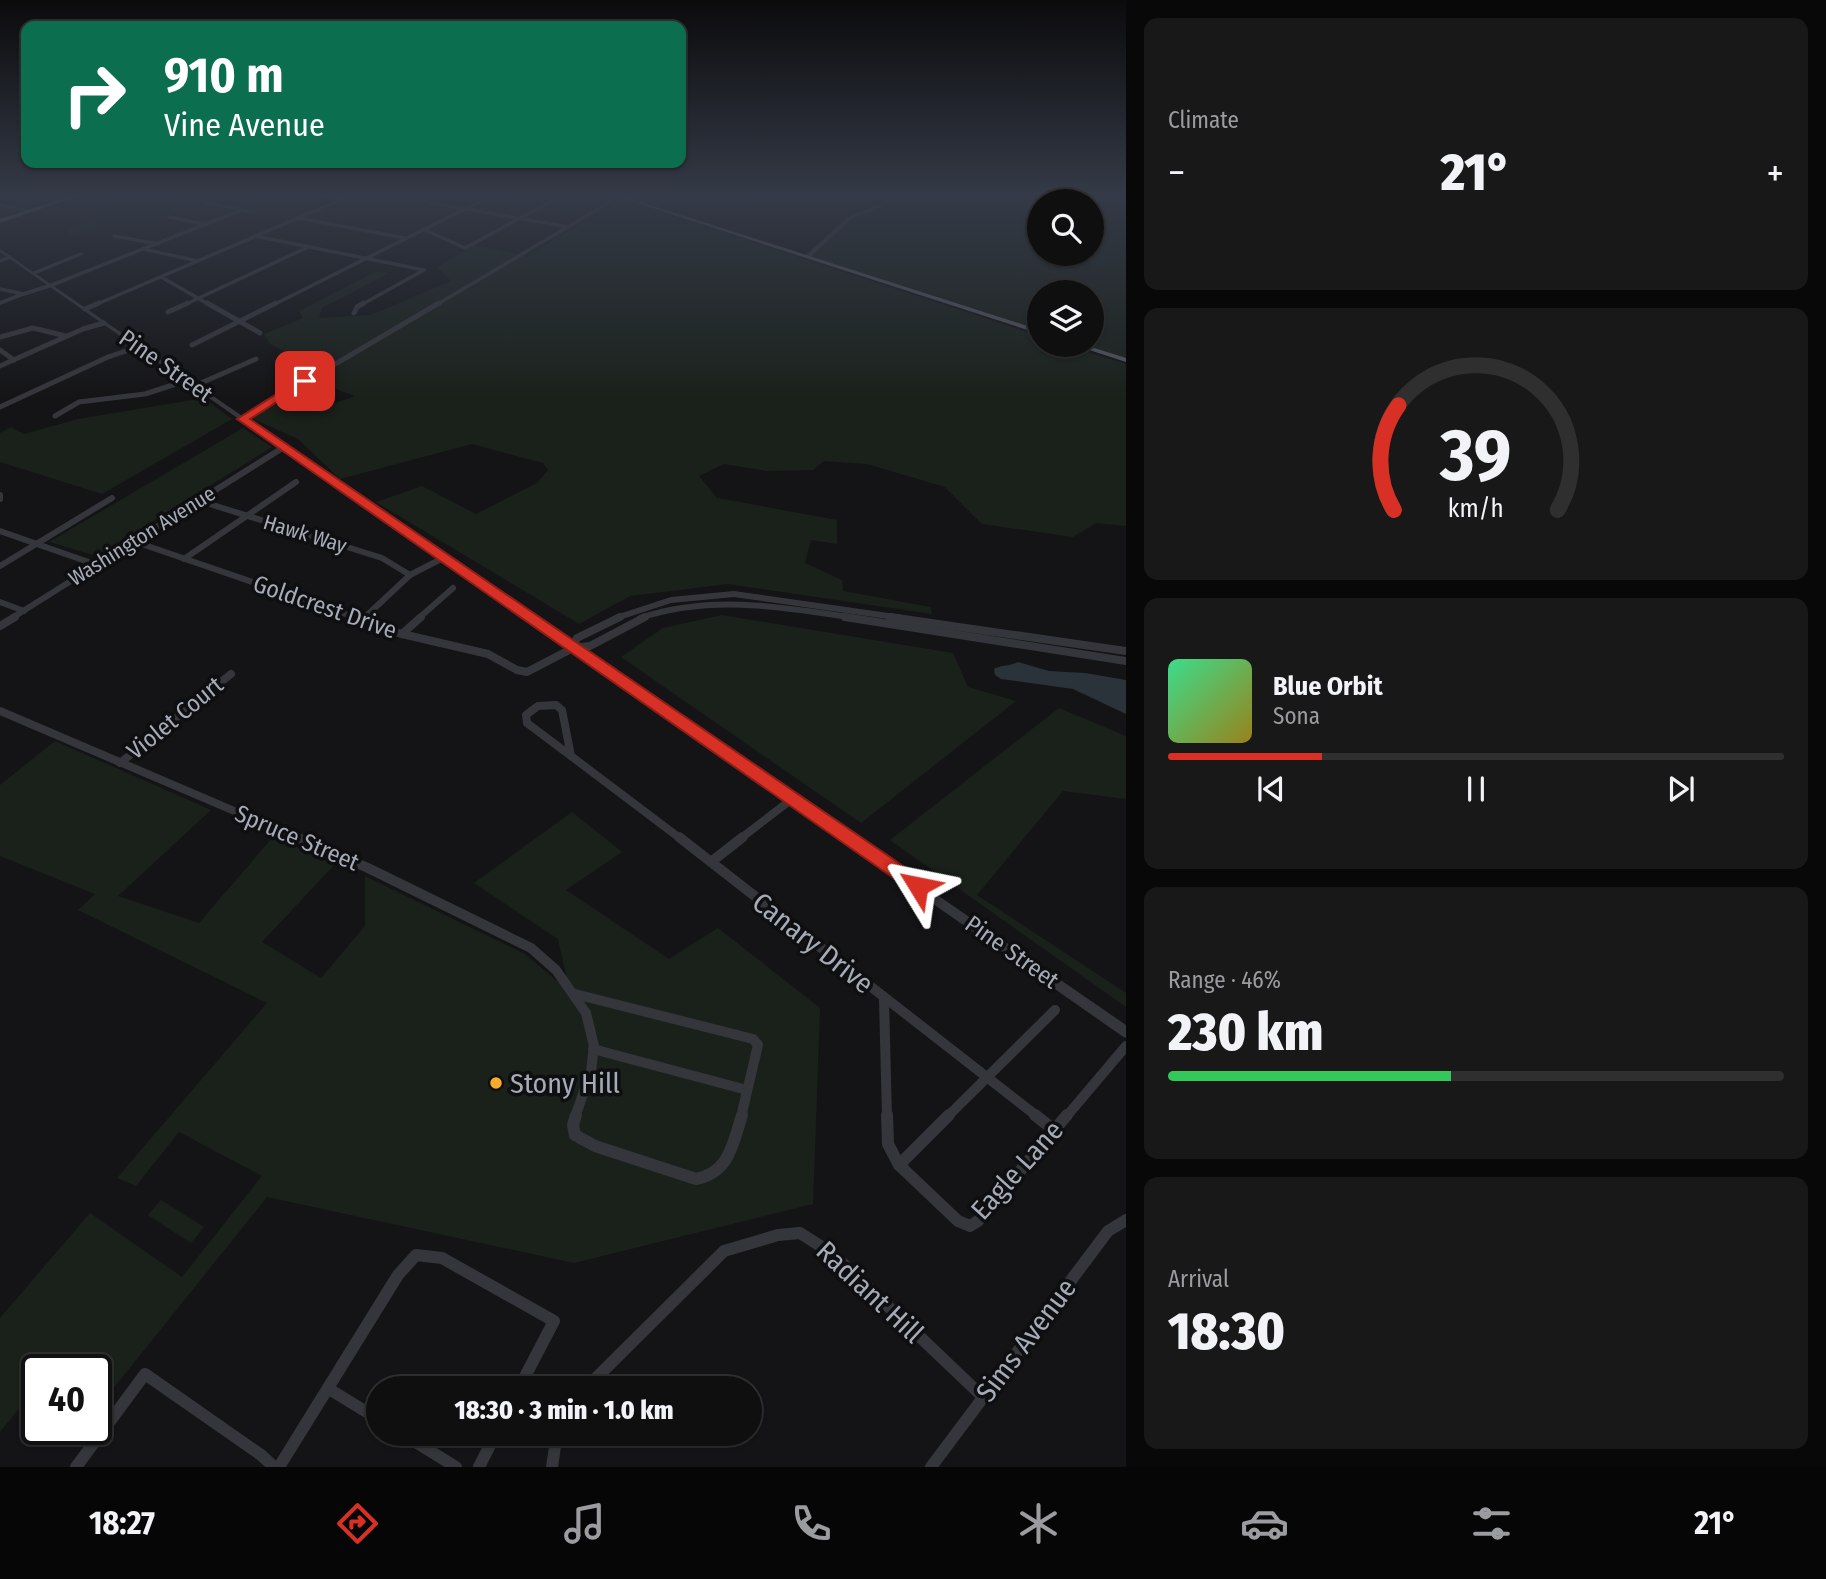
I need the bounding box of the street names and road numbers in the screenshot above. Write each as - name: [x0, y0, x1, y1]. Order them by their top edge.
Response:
- street label: Pine Street: [114, 324, 218, 408]
- street label: Washington Avenue: [64, 480, 220, 592]
- street label: Hawk Way: [260, 509, 350, 559]
- street label: Goldcrest Drive: [250, 569, 400, 645]
- street label: Violet Court: [121, 671, 229, 765]
- street label: Spruce Street: [231, 799, 363, 877]
- street label: Canary Drive: [746, 886, 880, 1000]
- street label: Pine Street: [960, 910, 1064, 994]
- street label: Eagle Lane: [964, 1114, 1070, 1226]
- street label: Radiant Hill: [810, 1234, 930, 1350]
- street label: Sims Avenue: [969, 1272, 1083, 1408]

